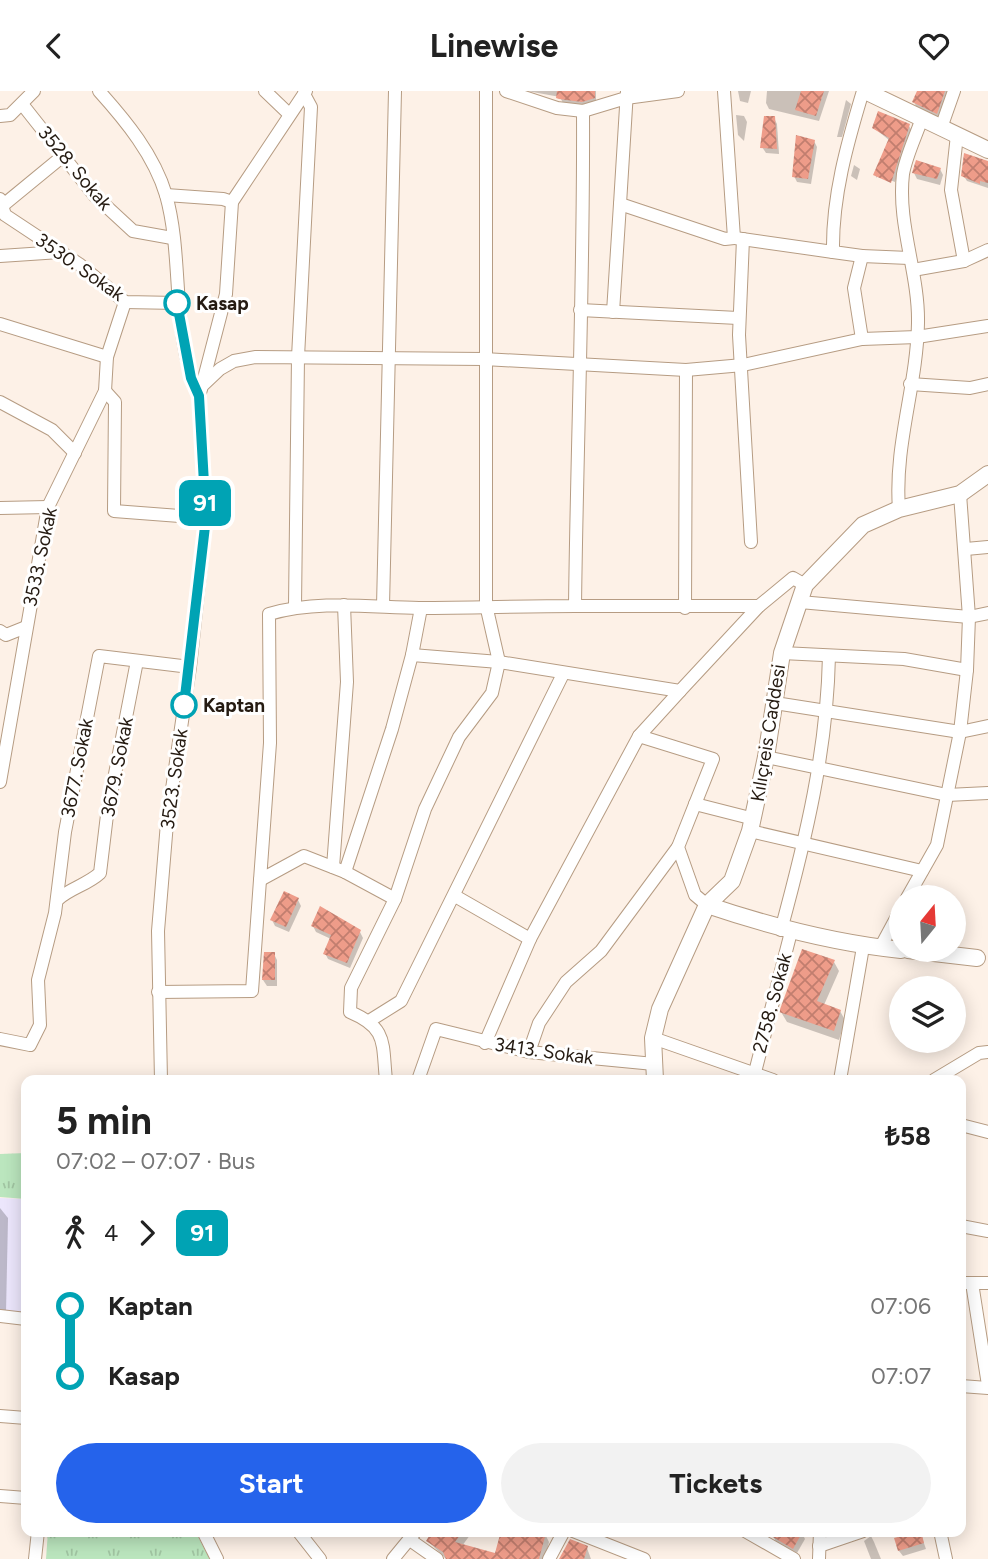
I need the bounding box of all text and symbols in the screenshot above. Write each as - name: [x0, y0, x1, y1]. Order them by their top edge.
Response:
- icon: back: [35, 27, 73, 65]
- text: Linewise: [430, 27, 558, 65]
- icon: heart: [915, 27, 953, 65]
- street label: 3528. Sokak: [33, 121, 117, 215]
- street label: 3530. Sokak: [31, 228, 129, 306]
- marker: Kasap: [164, 290, 190, 316]
- place label: Kasap: [196, 292, 249, 315]
- line badge: 91: [174, 480, 236, 526]
- text: 91: [193, 488, 217, 517]
- street label: 3533. Sokak: [18, 504, 62, 609]
- street label: Kılıçreis Caddesi: [746, 663, 790, 803]
- marker: Kaptan: [171, 692, 197, 718]
- place label: Kaptan: [203, 694, 265, 717]
- street label: 3679. Sokak: [96, 714, 138, 819]
- street label: 3677. Sokak: [56, 716, 98, 820]
- street label: 3523. Sokak: [156, 726, 193, 831]
- north arrow: [889, 885, 966, 963]
- map controls: [889, 885, 966, 1053]
- street label: 2758. Sokak: [748, 950, 797, 1056]
- button: layers: [889, 976, 966, 1053]
- street label: 3413. Sokak: [493, 1033, 596, 1069]
- text: 5 min: [56, 1098, 152, 1144]
- text: ₺58: [885, 1120, 931, 1152]
- text: 07:02 – 07:07 · Bus: [56, 1147, 255, 1175]
- icon: walk: [56, 1214, 94, 1252]
- icon: forward: [128, 1214, 166, 1252]
- text: 91: [190, 1218, 214, 1247]
- text: 4: [104, 1219, 118, 1247]
- text: Kaptan: [108, 1290, 193, 1322]
- text: 07:06: [870, 1292, 931, 1320]
- text: Kasap: [108, 1360, 180, 1392]
- text: 07:07: [871, 1362, 931, 1390]
- button: Start: [56, 1443, 487, 1523]
- button: Tickets: [501, 1443, 931, 1523]

